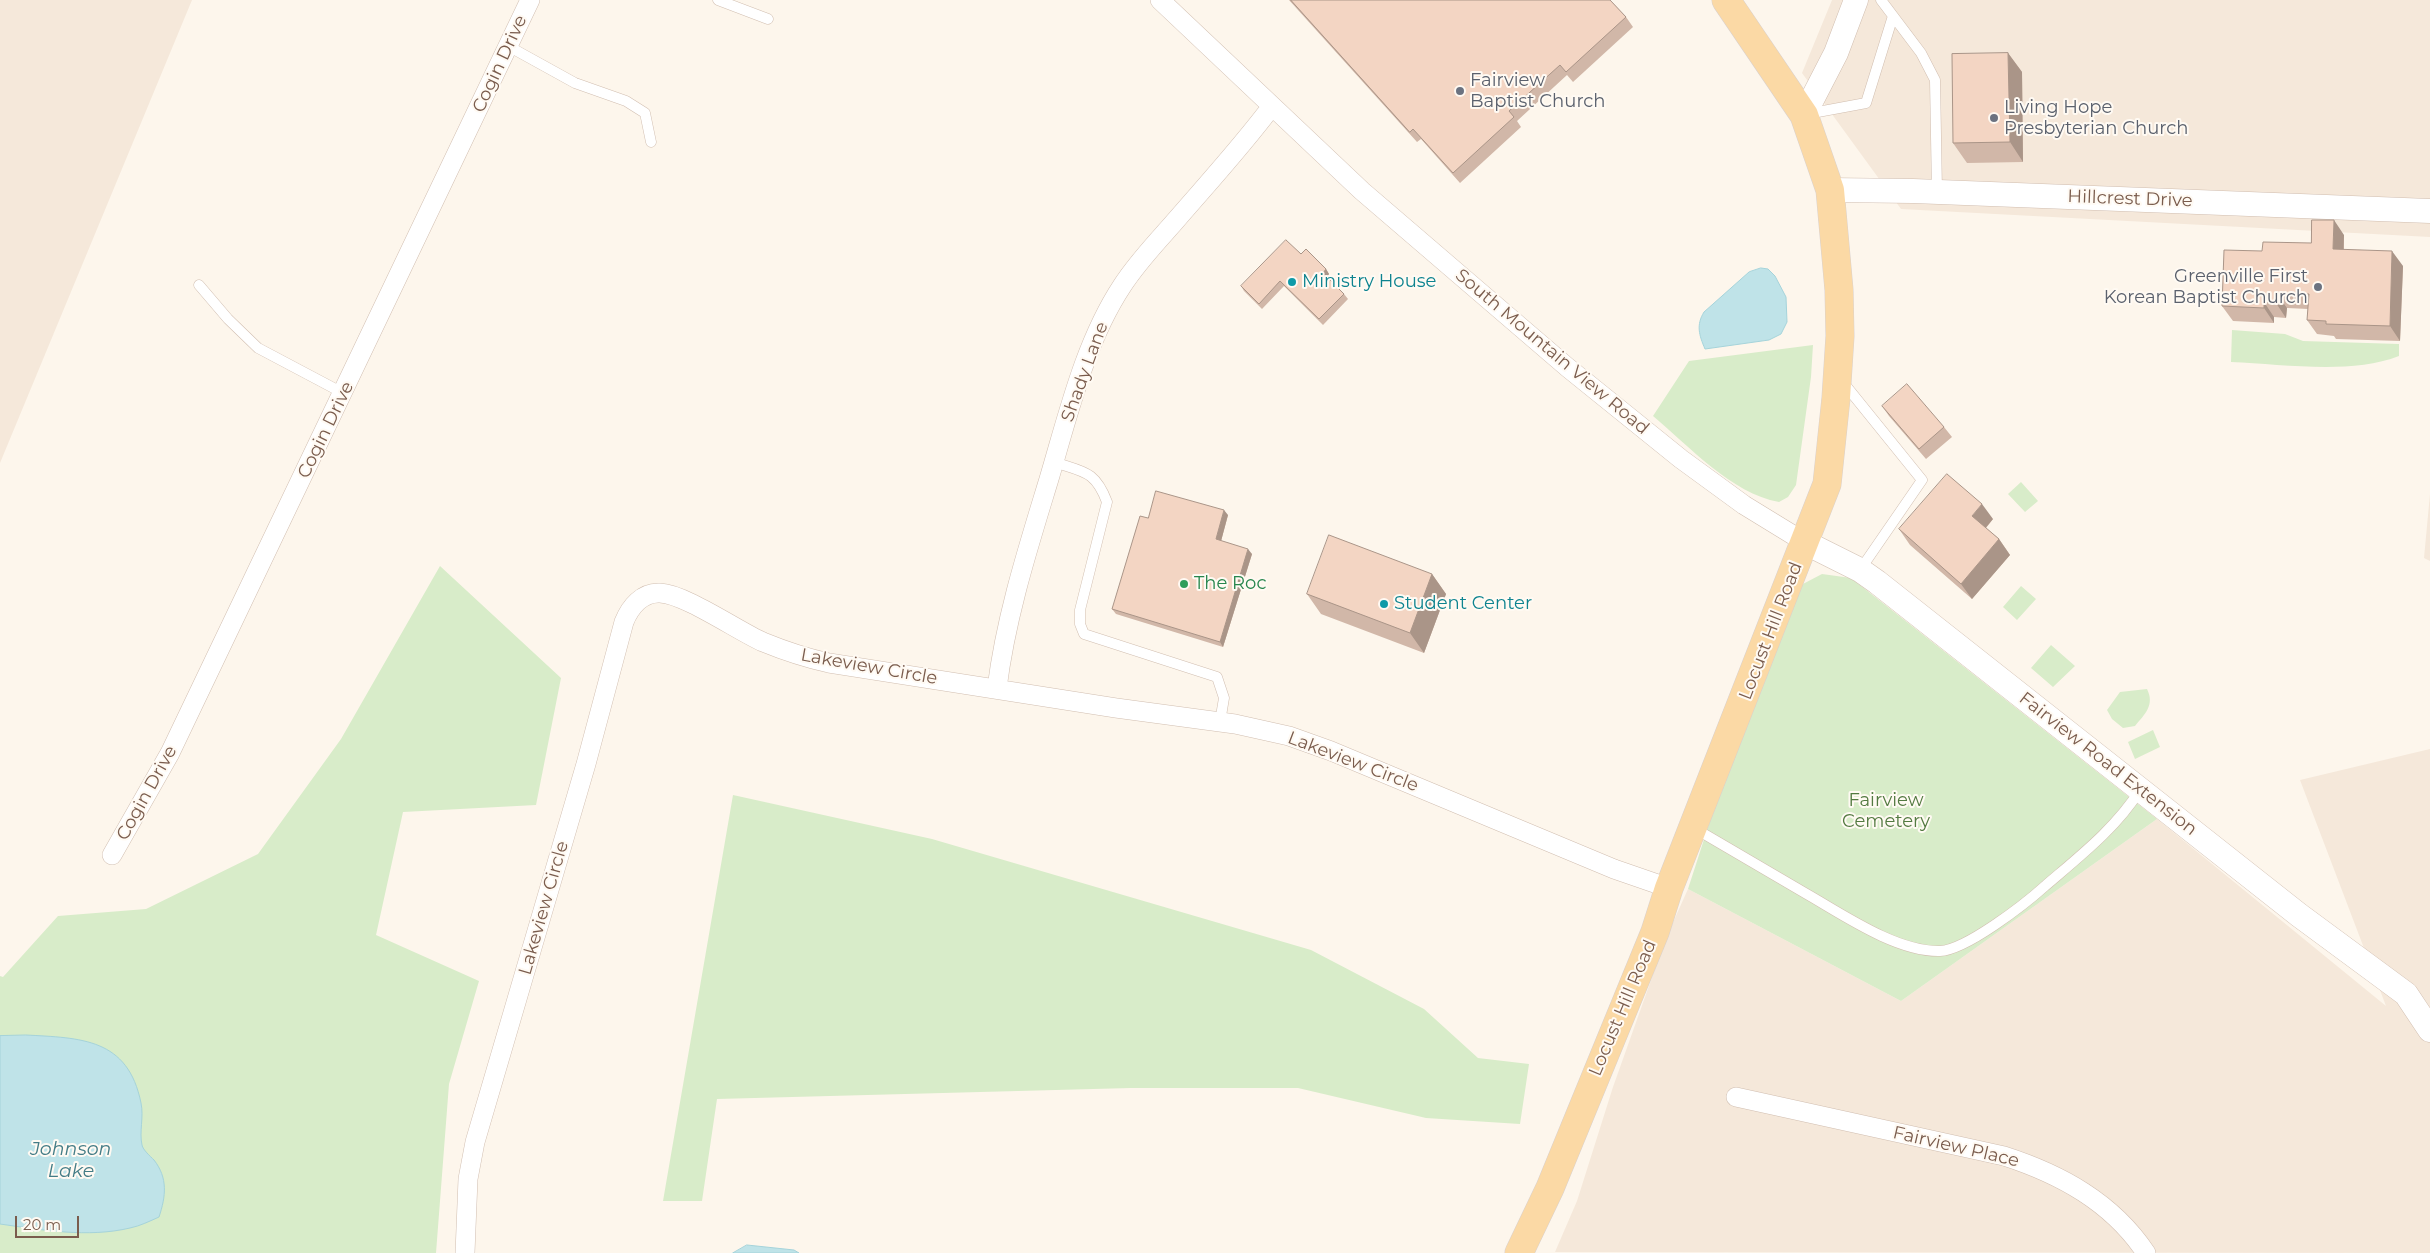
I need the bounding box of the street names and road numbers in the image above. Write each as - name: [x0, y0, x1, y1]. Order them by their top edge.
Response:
- street label: Cogin Drive: [468, 12, 532, 116]
- street label: Hillcrest Drive: [2067, 186, 2193, 212]
- street label: South Mountain View Road: [1451, 265, 1653, 439]
- street label: Shady Lane: [1057, 319, 1113, 425]
- street label: Cogin Drive: [293, 378, 359, 482]
- street label: Locust Hill Road: [1735, 559, 1807, 703]
- street label: Lakeview Circle: [799, 644, 939, 690]
- street label: Fairview Road Extension: [2015, 688, 2201, 840]
- street label: Lakeview Circle: [1285, 727, 1421, 797]
- street label: Cogin Drive: [112, 742, 182, 844]
- street label: Lakeview Circle: [515, 838, 573, 978]
- street label: Locust Hill Road: [1585, 937, 1661, 1079]
- street label: Fairview Place: [1891, 1122, 2021, 1172]

